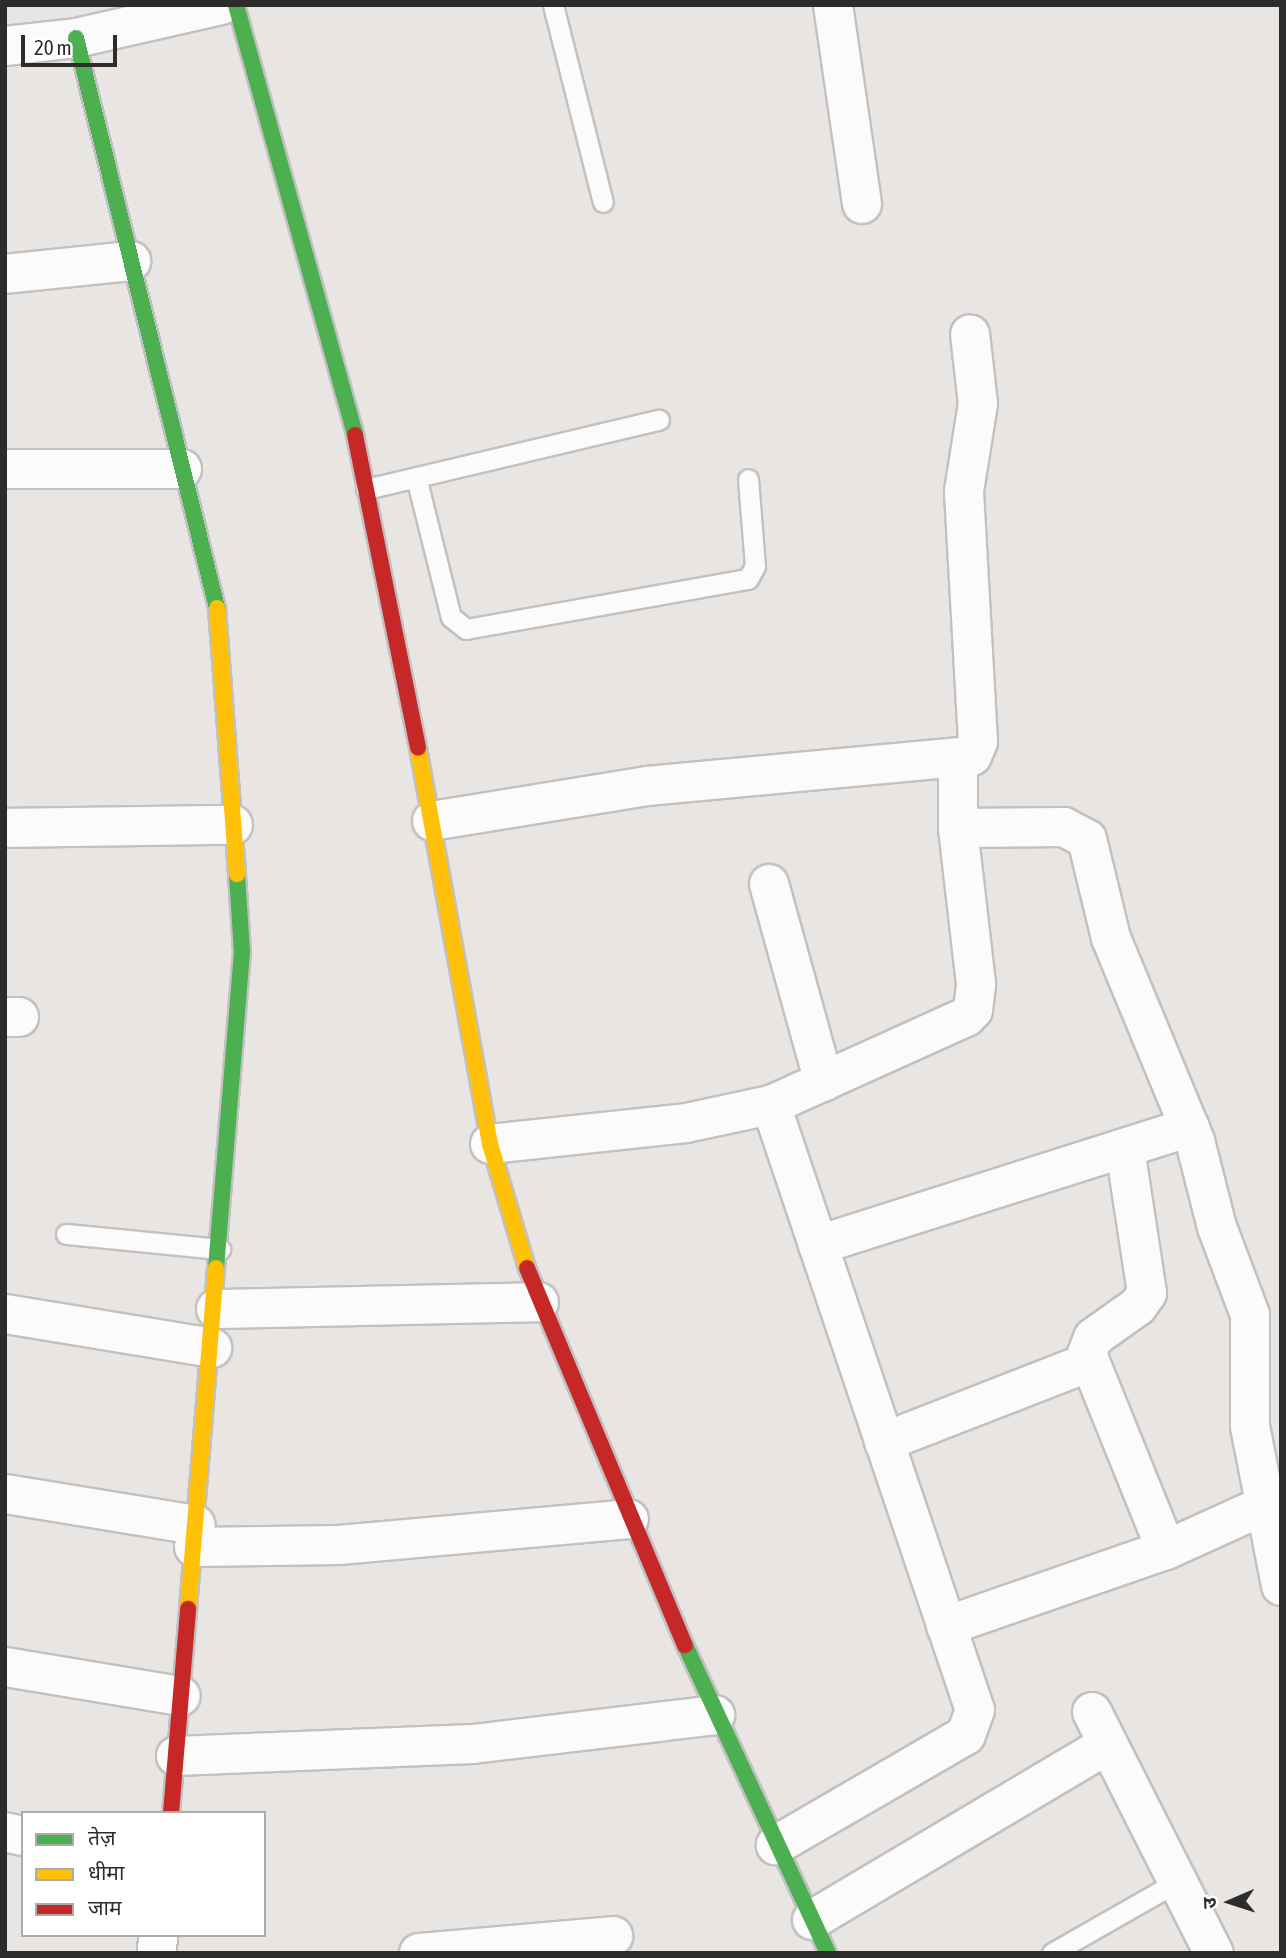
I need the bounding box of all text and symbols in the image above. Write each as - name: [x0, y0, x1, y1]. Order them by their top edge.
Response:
- scale bar: [24, 21, 121, 65]
- text: 20 m: [34, 35, 72, 59]
- legend: [21, 1811, 266, 1937]
- text: तेज़: [88, 1825, 116, 1849]
- text: धीमा: [88, 1860, 124, 1884]
- north arrow: [1195, 1867, 1265, 1937]
- text: जाम: [88, 1895, 122, 1919]
- text: उ: [1198, 1897, 1220, 1909]

